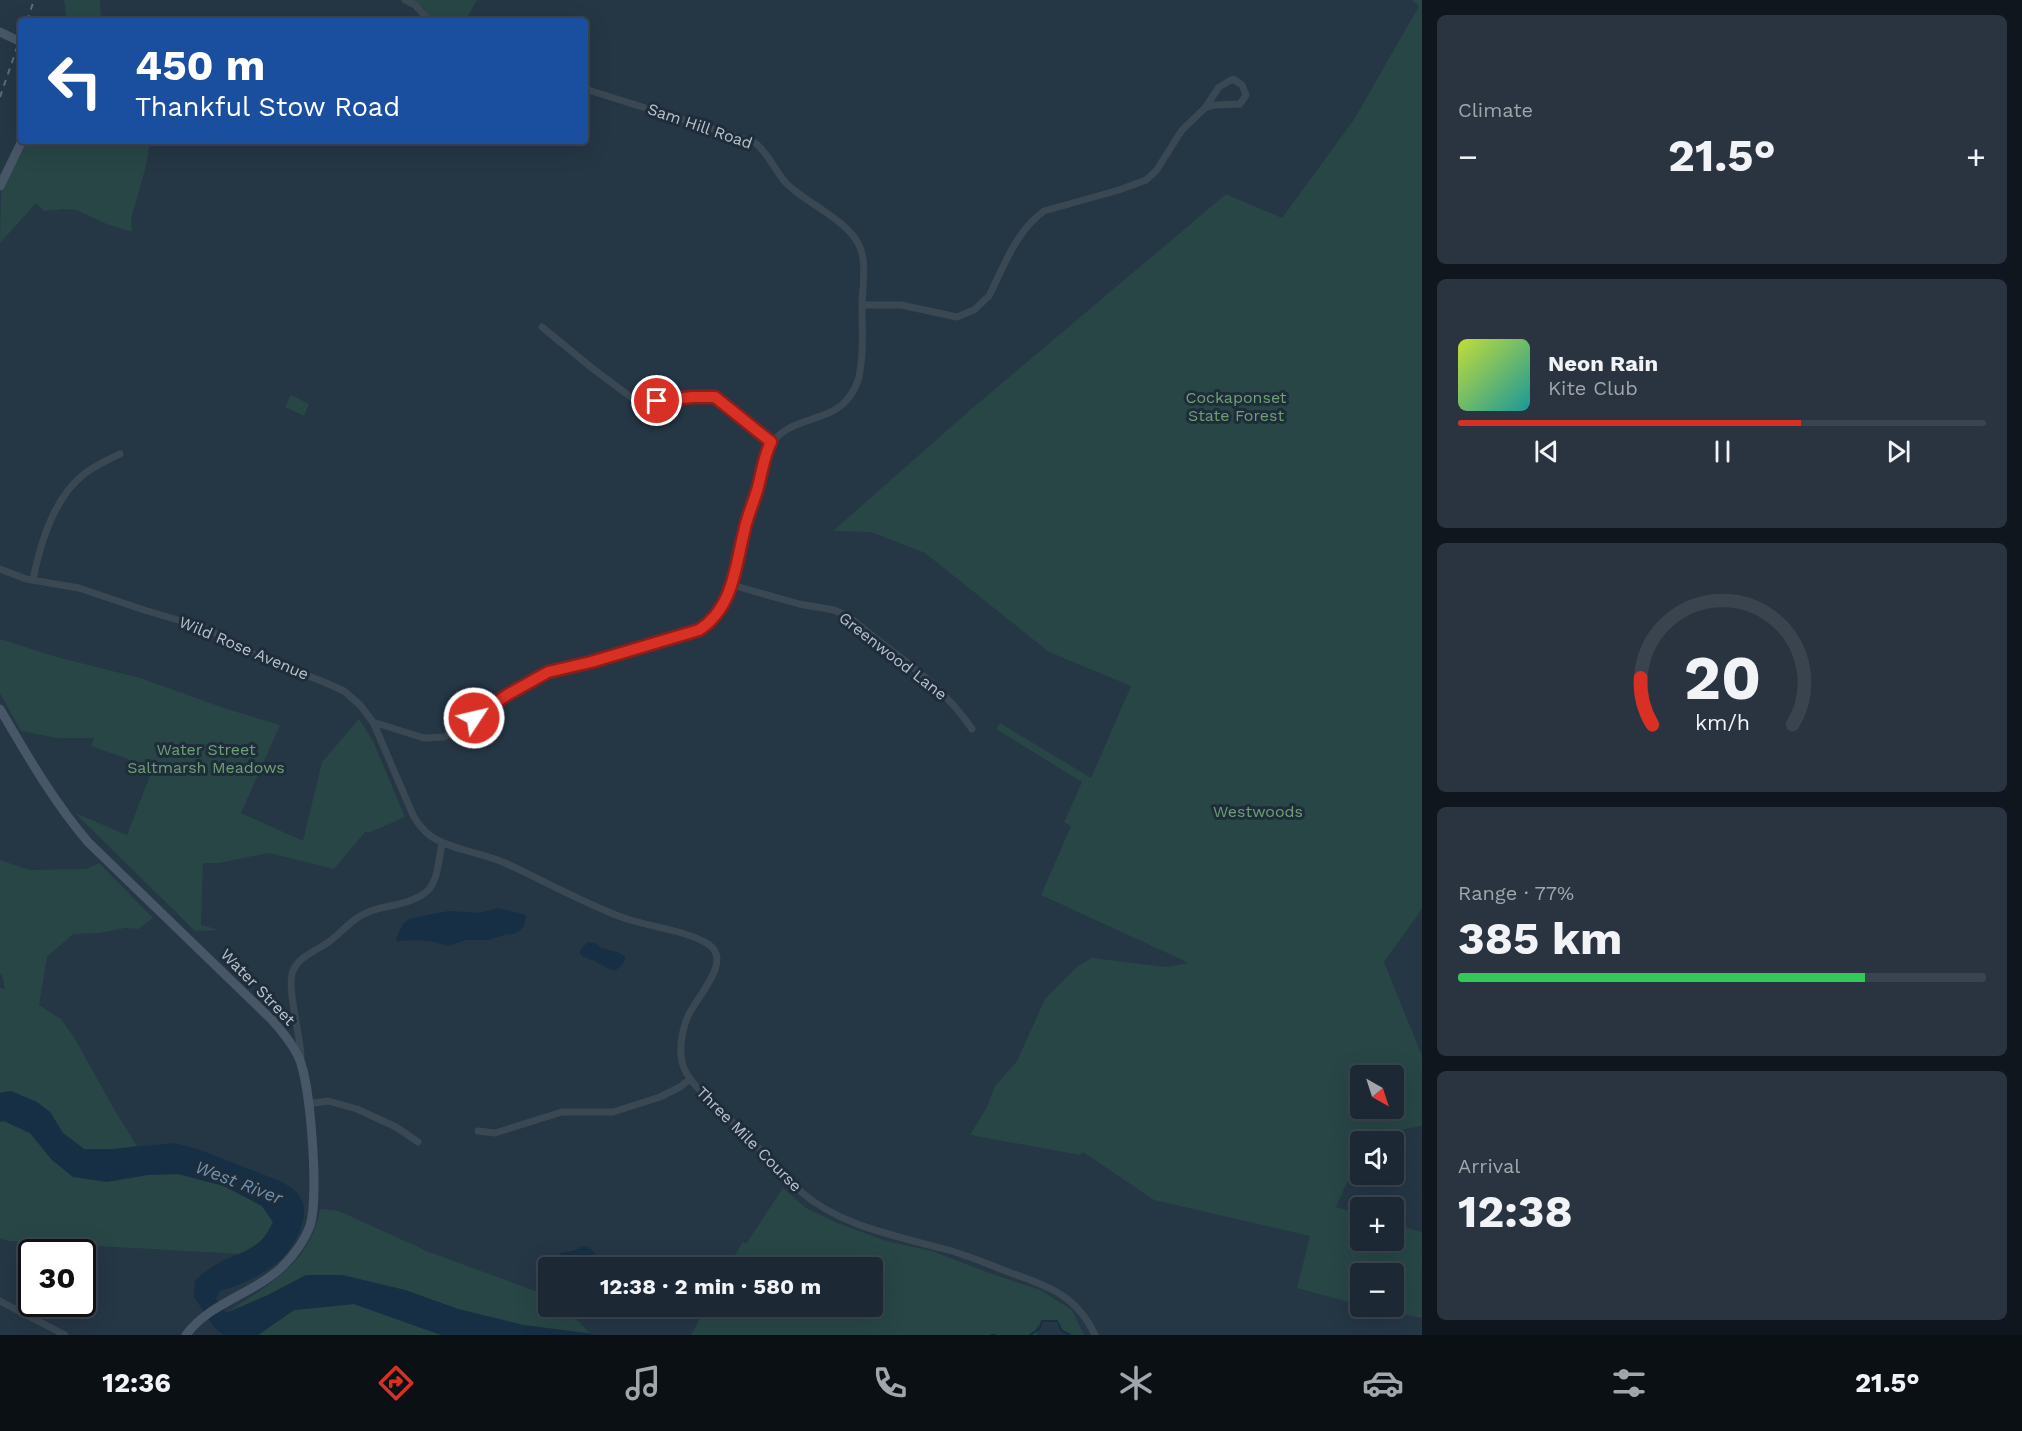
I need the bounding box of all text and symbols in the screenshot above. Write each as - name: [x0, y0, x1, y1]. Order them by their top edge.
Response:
- text: 450 m: [135, 41, 265, 90]
- icon: left: [36, 42, 114, 120]
- text: Thankful Stow Road: [135, 91, 400, 123]
- text: Climate: [1458, 98, 1533, 122]
- street label: Sam Hill Road: [645, 99, 755, 153]
- text: 21.5°: [1668, 129, 1776, 182]
- text: −: [1458, 137, 1478, 176]
- text: +: [1966, 137, 1986, 176]
- text: Neon Rain: [1548, 351, 1658, 376]
- pin: [631, 375, 682, 426]
- text: Kite Club: [1548, 376, 1638, 400]
- icon: arrive: [640, 384, 673, 417]
- park label: Cockaponset State Forest: [1185, 388, 1287, 425]
- icon: previous: [1530, 435, 1563, 468]
- icon: pause: [1706, 435, 1739, 468]
- icon: next: [1882, 435, 1915, 468]
- street label: Greenwood Lane: [835, 608, 951, 704]
- street label: Wild Rose Avenue: [176, 612, 312, 684]
- text: 20: [1683, 641, 1761, 714]
- position arrow: [442, 686, 506, 750]
- text: km/h: [1694, 710, 1750, 735]
- park label: Water Street Saltmarsh Meadows: [127, 740, 285, 777]
- park label: Westwoods: [1213, 802, 1303, 821]
- text: Range · 77%: [1458, 881, 1574, 905]
- text: 385 km: [1458, 912, 1622, 965]
- street label: Water Street: [217, 945, 299, 1029]
- north arrow: [1350, 1065, 1404, 1119]
- map controls: [1350, 1065, 1404, 1317]
- street label: Three Mile Course: [692, 1082, 806, 1196]
- button: sound: [1350, 1131, 1404, 1185]
- text: Arrival: [1458, 1154, 1520, 1178]
- water label: West River: [192, 1156, 286, 1209]
- text: 12:38: [1458, 1185, 1573, 1238]
- button: +: [1350, 1197, 1404, 1251]
- speed limit sign: 30: [18, 1239, 96, 1317]
- button: −: [1350, 1263, 1404, 1317]
- text: 12:38 · 2 min · 580 m: [600, 1274, 821, 1299]
- icon: directions: [375, 1362, 417, 1404]
- icon: music: [622, 1362, 664, 1404]
- icon: phone: [869, 1362, 911, 1404]
- icon: climate: [1115, 1362, 1157, 1404]
- icon: car: [1362, 1362, 1404, 1404]
- icon: filters: [1608, 1362, 1650, 1404]
- text: 12:36: [102, 1367, 171, 1399]
- text: 21.5°: [1855, 1367, 1920, 1399]

